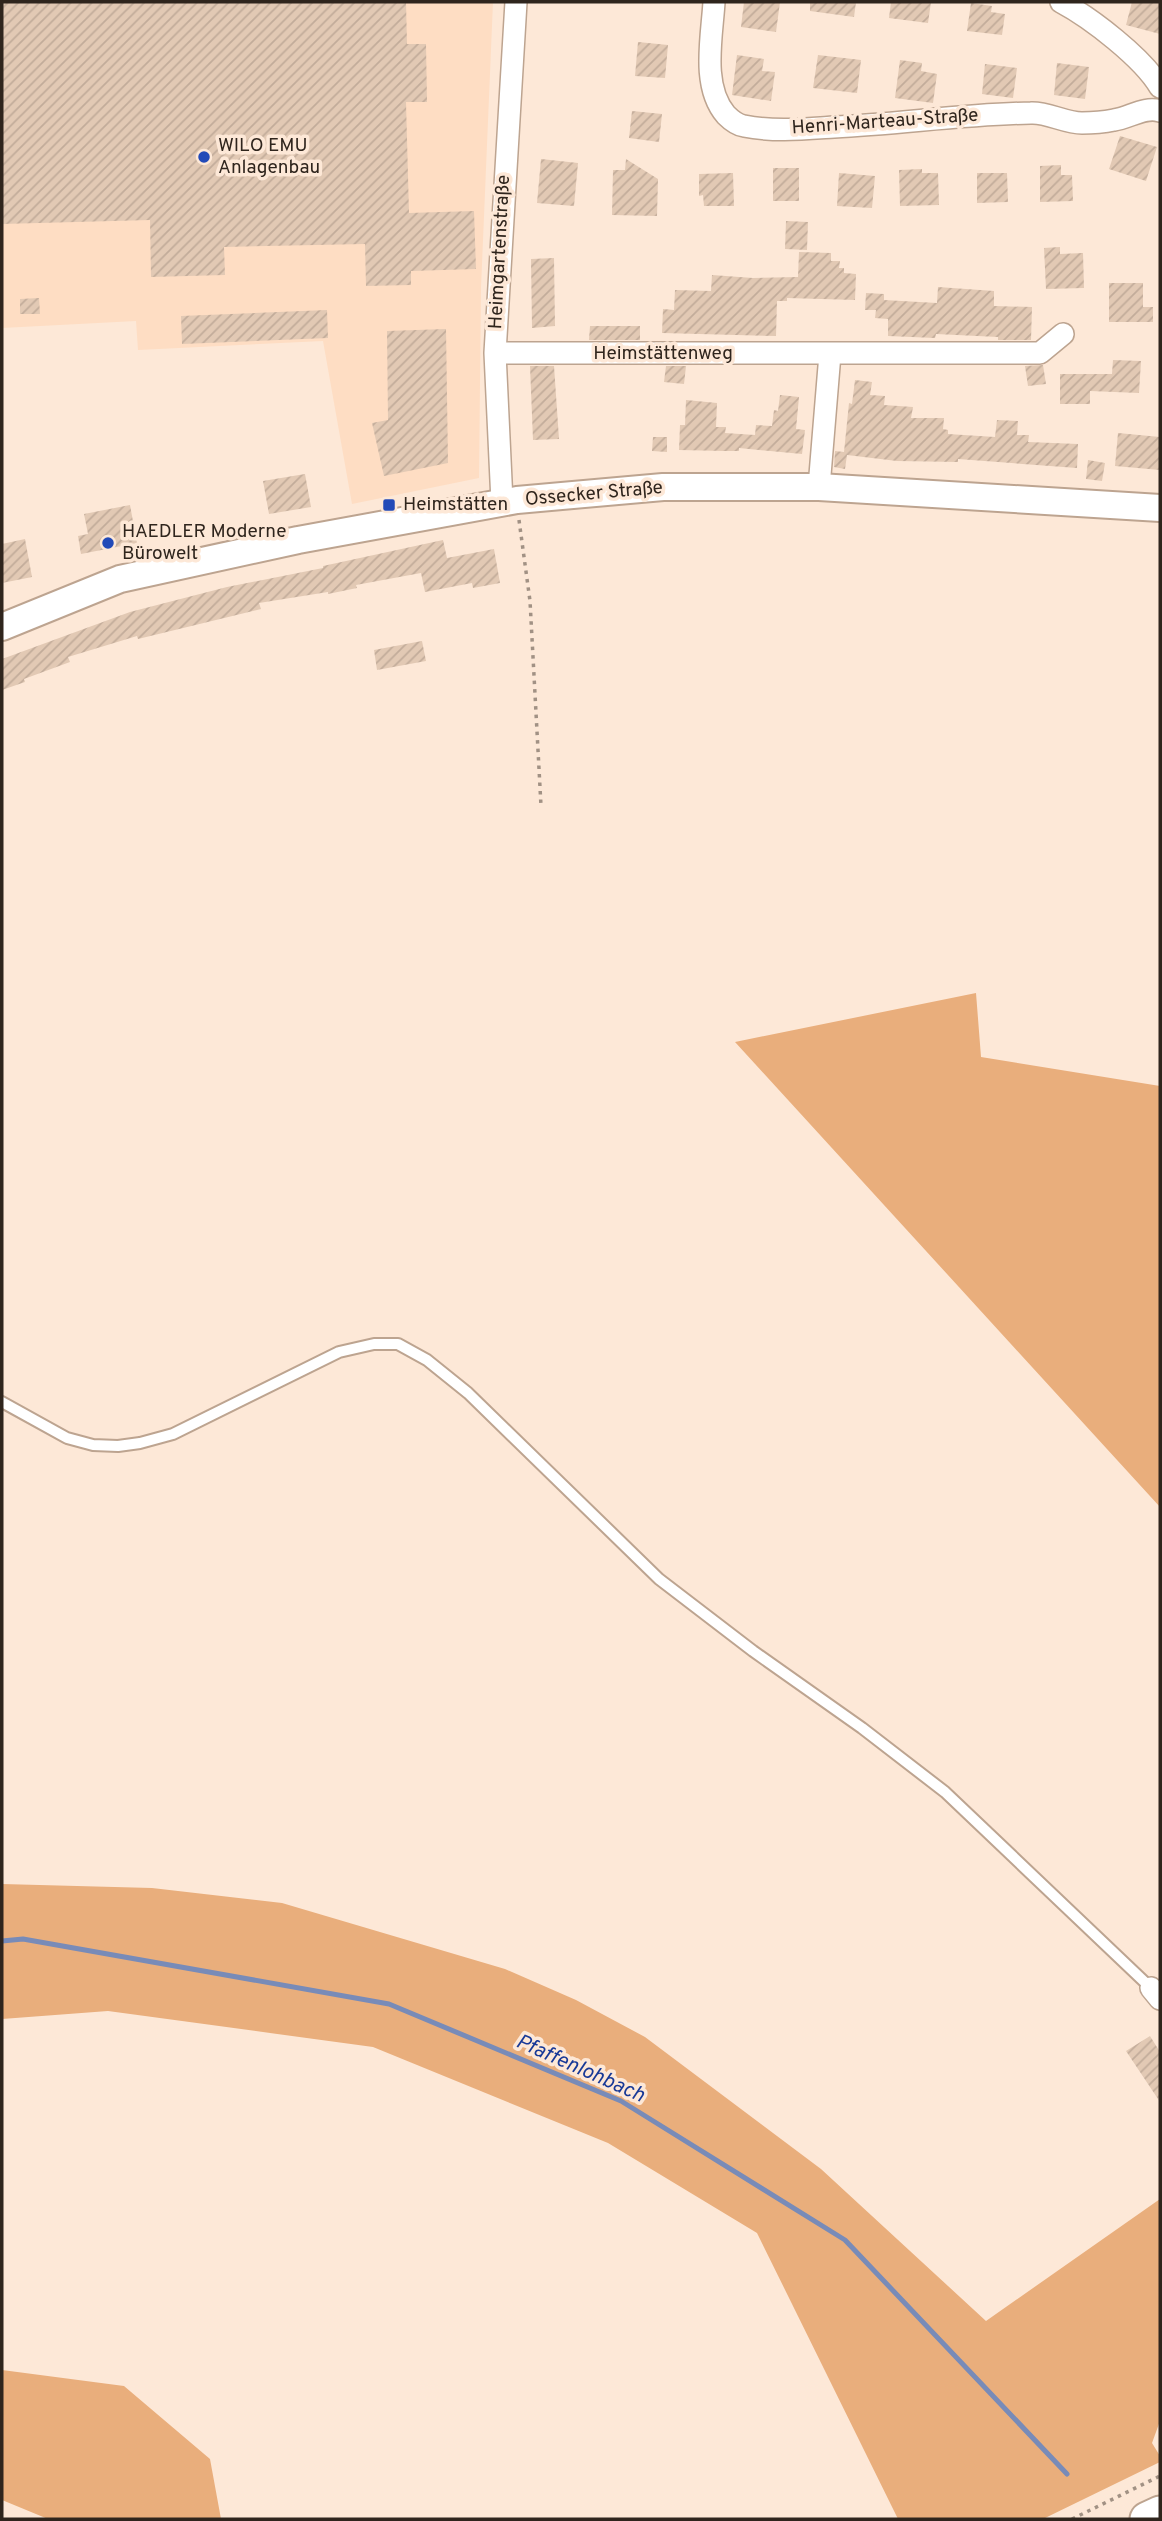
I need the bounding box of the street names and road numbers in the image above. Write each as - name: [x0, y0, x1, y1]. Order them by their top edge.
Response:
- street label: Henri-Marteau-Straße: [791, 103, 979, 141]
- street label: Heimgartenstraße: [484, 174, 516, 330]
- street label: Heimstättenweg: [593, 342, 733, 366]
- street label: Ossecker Straße: [524, 476, 664, 512]

